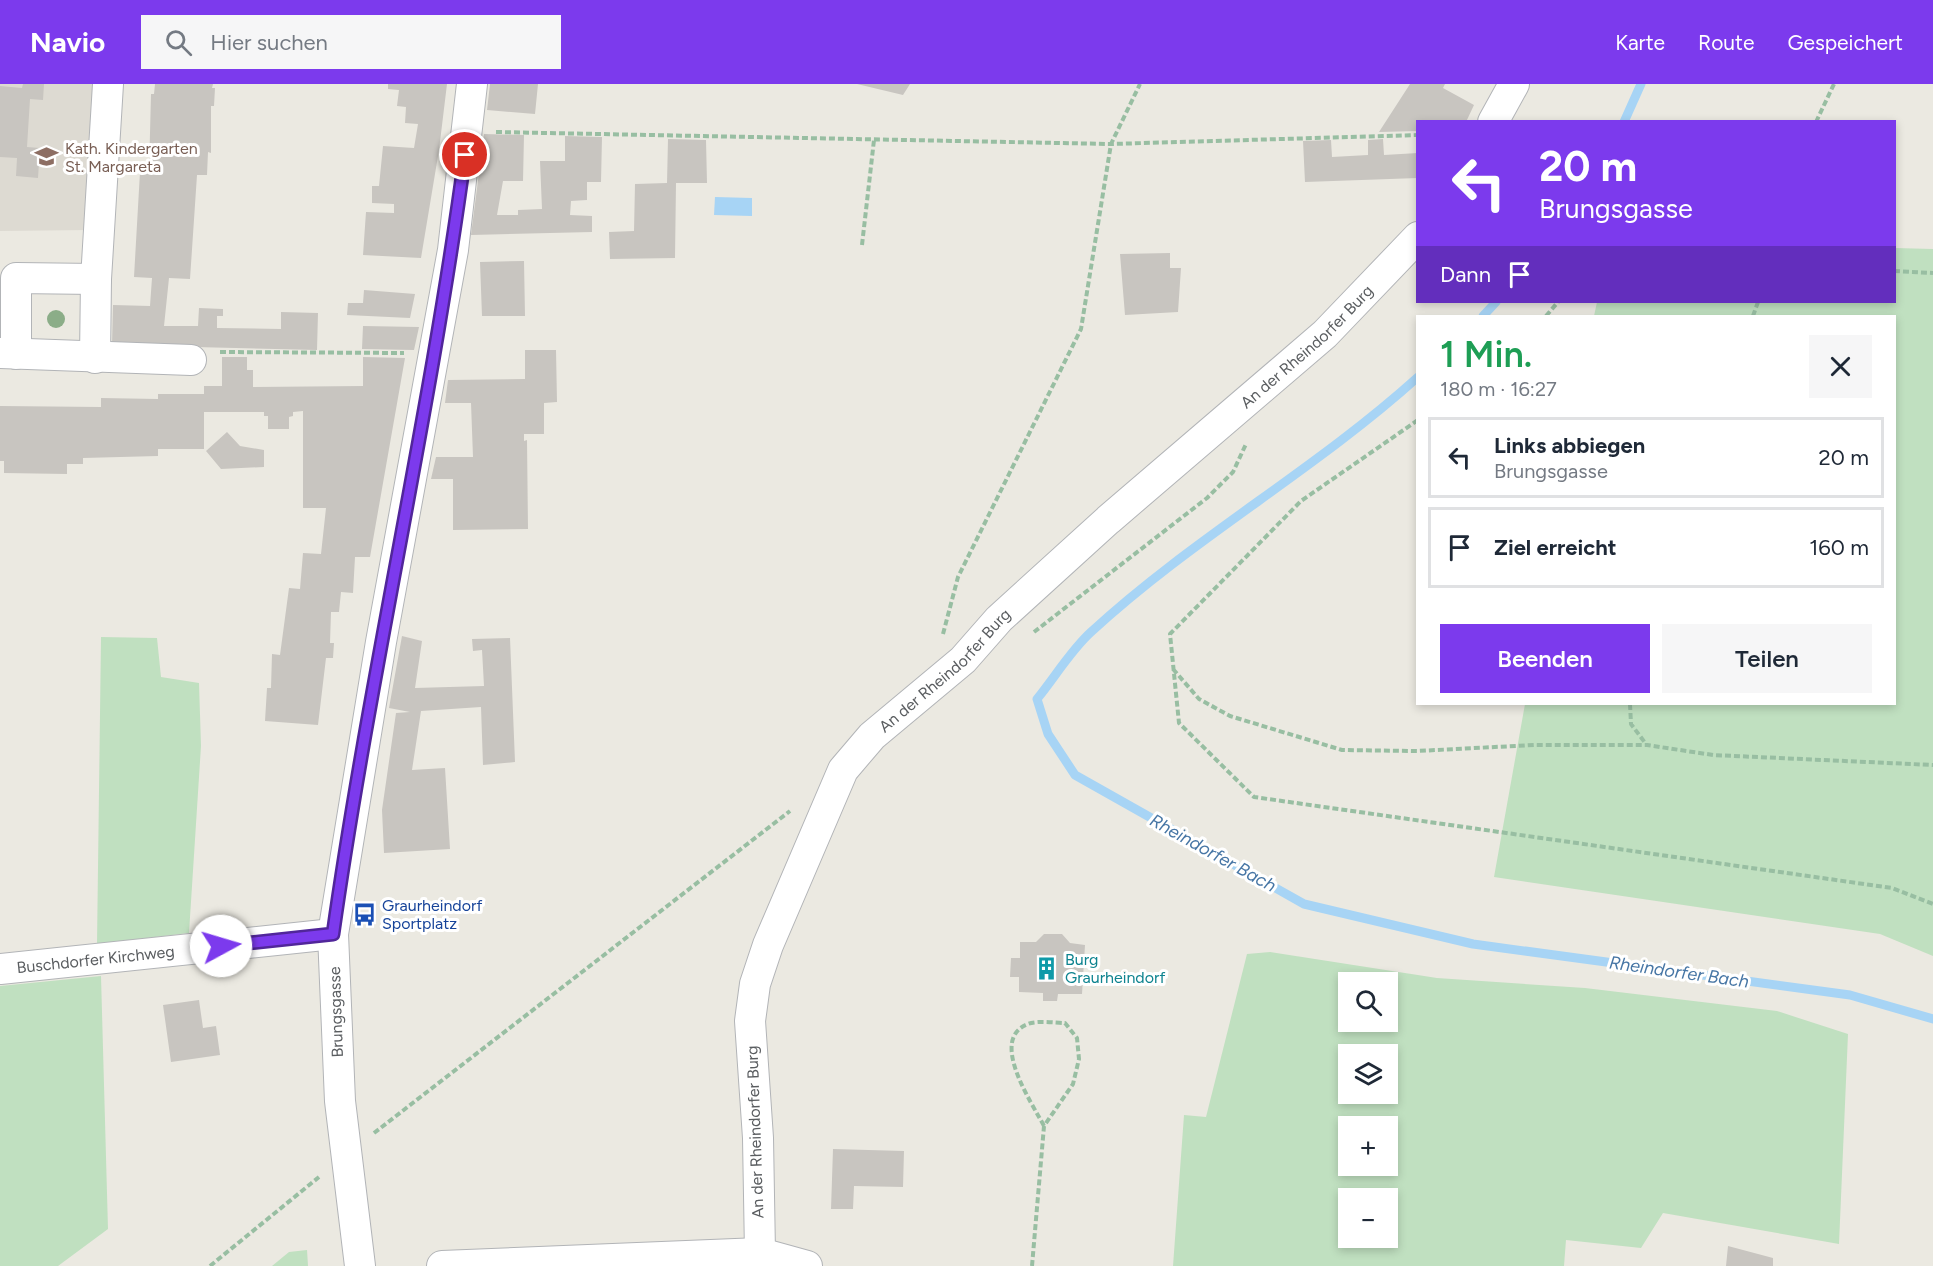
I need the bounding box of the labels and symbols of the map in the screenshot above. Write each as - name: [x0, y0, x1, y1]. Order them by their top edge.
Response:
- pin: [439, 129, 490, 180]
- place label: Kath. Kindergarten St. Margareta: [65, 139, 198, 176]
- school or university icon: Kath. Kindergarten St. Margareta: [34, 144, 60, 170]
- street label: An der Rheindorfer Burg: [1236, 281, 1377, 412]
- street label: An der Rheindorfer Burg: [875, 604, 1014, 736]
- water label: Rheindorfer Bach: [1146, 809, 1280, 897]
- place label: Graurheindorf Sportplatz: [382, 896, 482, 933]
- bus stop icon: Graurheindorf Sportplatz: [351, 901, 377, 927]
- position arrow: [189, 914, 253, 978]
- street label: Buschdorfer Kirchweg: [16, 941, 175, 977]
- place label: Burg Graurheindorf: [1065, 950, 1165, 987]
- water label: Rheindorfer Bach: [1608, 951, 1750, 993]
- building icon: Burg Graurheindorf: [1034, 955, 1060, 981]
- street label: Brungsgasse: [325, 966, 347, 1058]
- street label: An der Rheindorfer Burg: [742, 1045, 768, 1219]

